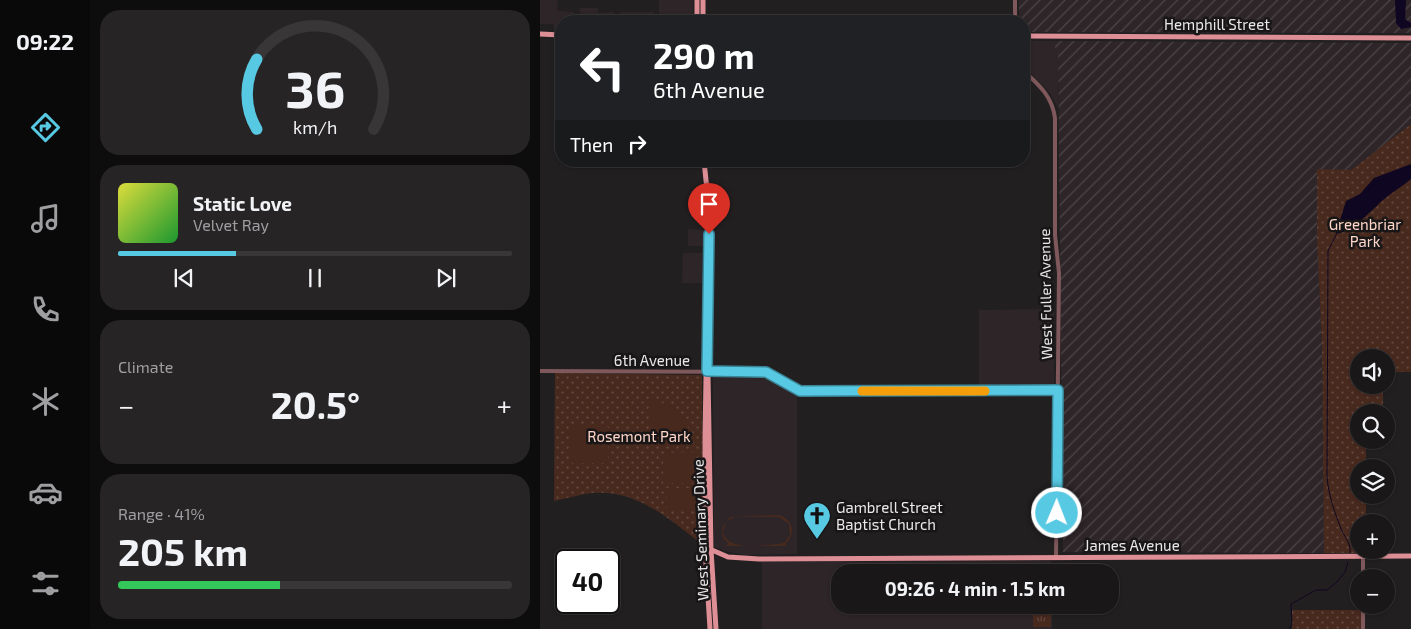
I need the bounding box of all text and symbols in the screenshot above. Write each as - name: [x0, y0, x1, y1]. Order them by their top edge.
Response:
- street label: Hemphill Street: [1164, 15, 1270, 33]
- text: 09:22: [16, 28, 74, 54]
- text: 290 m: [653, 34, 754, 76]
- icon: left: [570, 35, 635, 100]
- text: 36: [285, 56, 345, 118]
- text: 6th Avenue: [653, 76, 765, 102]
- icon: directions: [28, 110, 63, 145]
- text: km/h: [293, 116, 337, 138]
- icon: right: [623, 130, 651, 158]
- text: Then: [570, 133, 613, 156]
- pin: [688, 183, 730, 234]
- icon: arrive: [695, 190, 723, 218]
- text: Static Love: [193, 192, 292, 215]
- icon: music: [28, 201, 63, 236]
- text: Velvet Ray: [193, 215, 269, 234]
- park label: Greenbriar Park: [1329, 215, 1401, 250]
- street label: West Fuller Avenue: [1035, 228, 1055, 360]
- icon: previous: [170, 264, 198, 292]
- icon: pause: [301, 264, 329, 292]
- icon: next: [432, 264, 460, 292]
- icon: phone: [28, 292, 63, 327]
- map controls: [1350, 349, 1395, 614]
- button: sound: [1350, 349, 1395, 394]
- street label: 6th Avenue: [614, 351, 690, 369]
- text: Climate: [118, 357, 173, 376]
- text: 20.5°: [271, 381, 360, 427]
- icon: climate: [28, 384, 63, 419]
- text: −: [118, 388, 134, 422]
- text: +: [497, 388, 512, 422]
- button: search: [1350, 404, 1395, 449]
- park label: Rosemont Park: [587, 427, 691, 445]
- street label: West Seminary Drive: [689, 459, 711, 601]
- button: layers: [1350, 459, 1395, 504]
- icon: car: [28, 475, 63, 510]
- position arrow: [1030, 486, 1082, 538]
- place label: Gambrell Street Baptist Church: [836, 498, 943, 533]
- church icon: Gambrell Street Baptist Church: [802, 501, 832, 540]
- text: Range · 41%: [118, 504, 205, 523]
- button: +: [1350, 514, 1395, 559]
- text: 205 km: [118, 528, 248, 574]
- street label: James Avenue: [1084, 536, 1180, 554]
- speed limit sign: 40: [555, 549, 620, 614]
- icon: filters: [28, 566, 63, 601]
- button: −: [1350, 569, 1395, 614]
- text: 09:26 · 4 min · 1.5 km: [885, 577, 1065, 600]

